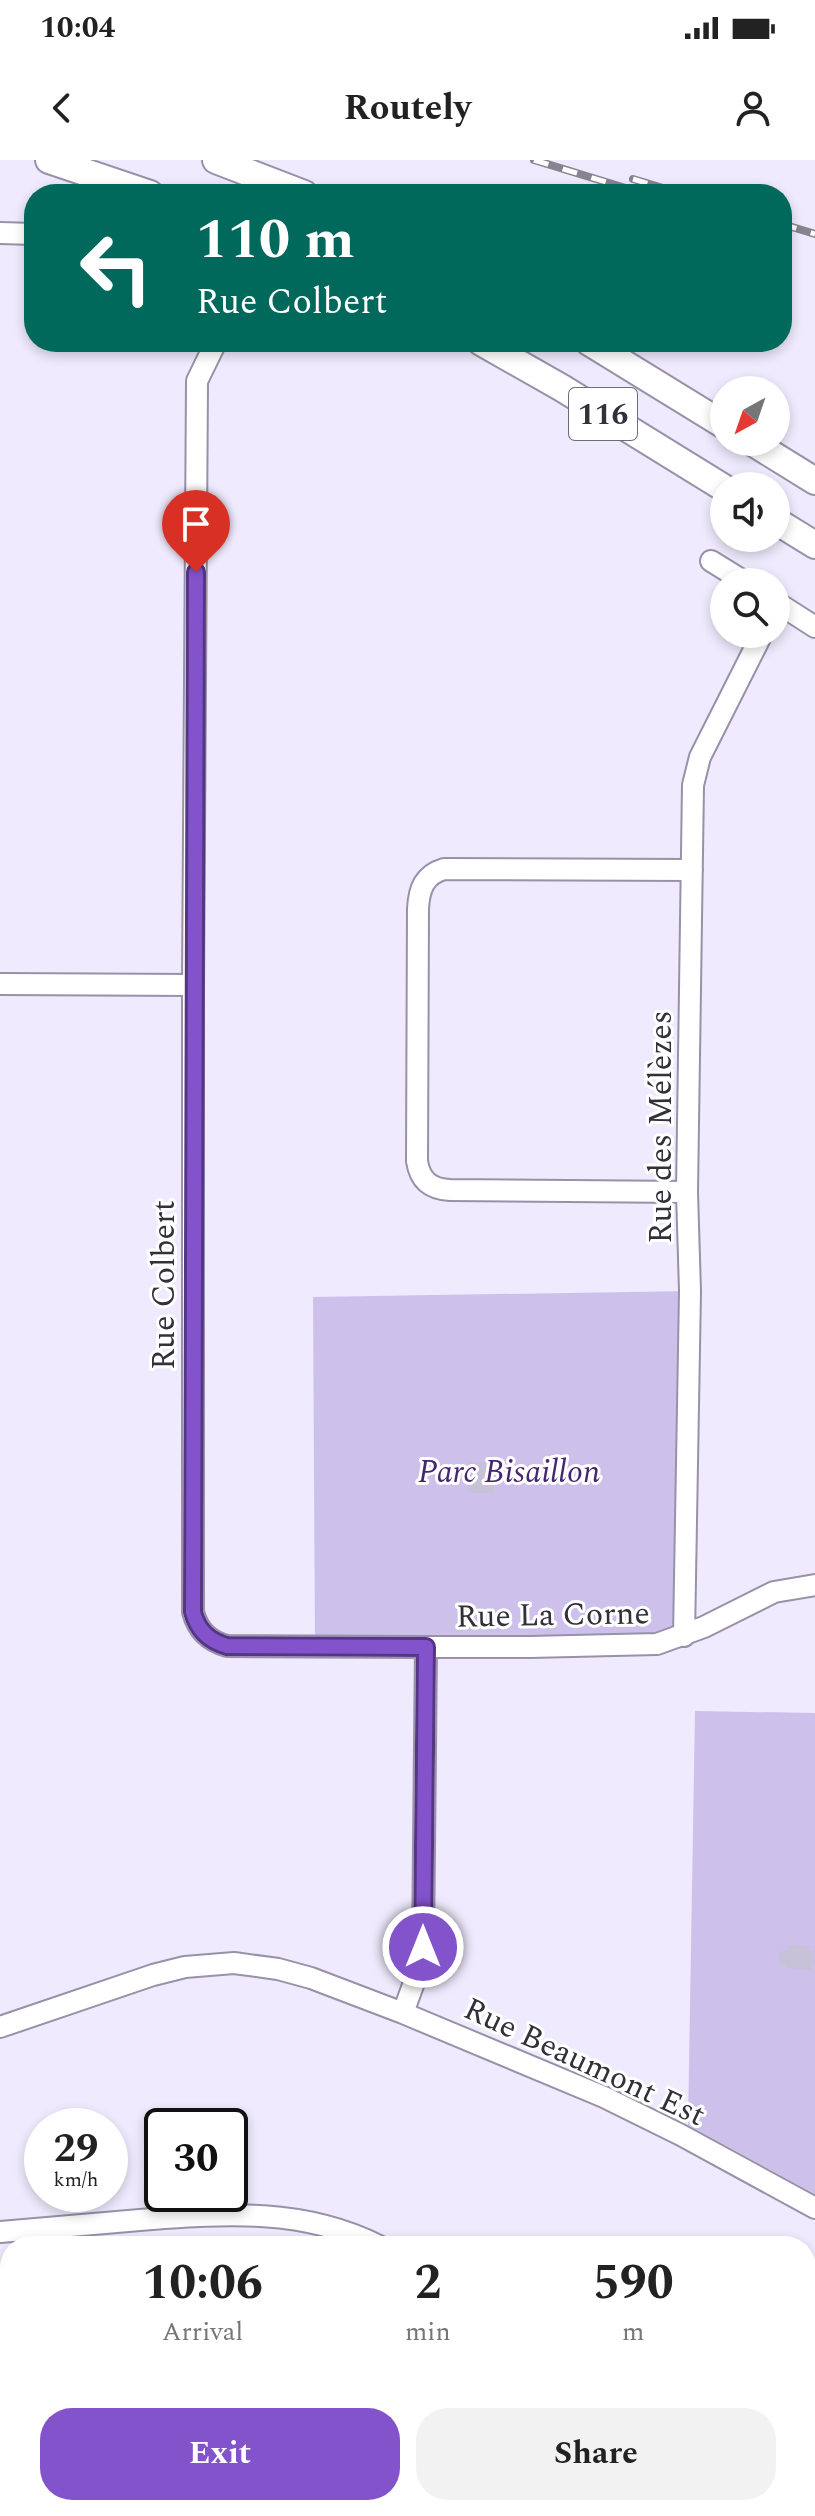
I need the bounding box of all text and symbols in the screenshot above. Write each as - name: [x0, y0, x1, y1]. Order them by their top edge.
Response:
- text: 10:04: [40, 5, 115, 51]
- text: Routely: [344, 81, 471, 136]
- icon: back: [40, 86, 84, 130]
- icon: person: [731, 86, 775, 130]
- text: 110 m: [196, 198, 355, 283]
- icon: left: [64, 216, 168, 320]
- text: Rue Colbert: [196, 275, 387, 330]
- north arrow: [710, 376, 790, 456]
- map controls: [710, 376, 790, 648]
- road number: 116: [569, 388, 637, 440]
- button: sound: [710, 472, 790, 552]
- pin: [162, 490, 230, 572]
- icon: arrive: [174, 502, 218, 546]
- button: search: [710, 568, 790, 648]
- street label: Rue des Mélèzes: [637, 1010, 686, 1244]
- street label: Rue Colbert: [140, 1200, 189, 1370]
- park label: Parc Bisaillon: [418, 1448, 600, 1497]
- street label: Rue La Corne: [456, 1589, 650, 1642]
- position arrow: [381, 1905, 465, 1989]
- street label: Rue Beaumont Est: [455, 1985, 713, 2140]
- speed limit sign: 30: [144, 2108, 248, 2212]
- text: 29: [54, 2119, 98, 2180]
- text: km/h: [54, 2165, 99, 2195]
- text: 10:06: [142, 2247, 263, 2320]
- text: 2: [414, 2247, 441, 2320]
- text: 590: [593, 2247, 674, 2320]
- text: Arrival: [162, 2312, 243, 2352]
- text: min: [405, 2312, 451, 2352]
- text: m: [622, 2312, 644, 2352]
- button: Exit: [40, 2408, 400, 2500]
- button: Share: [416, 2408, 776, 2500]

